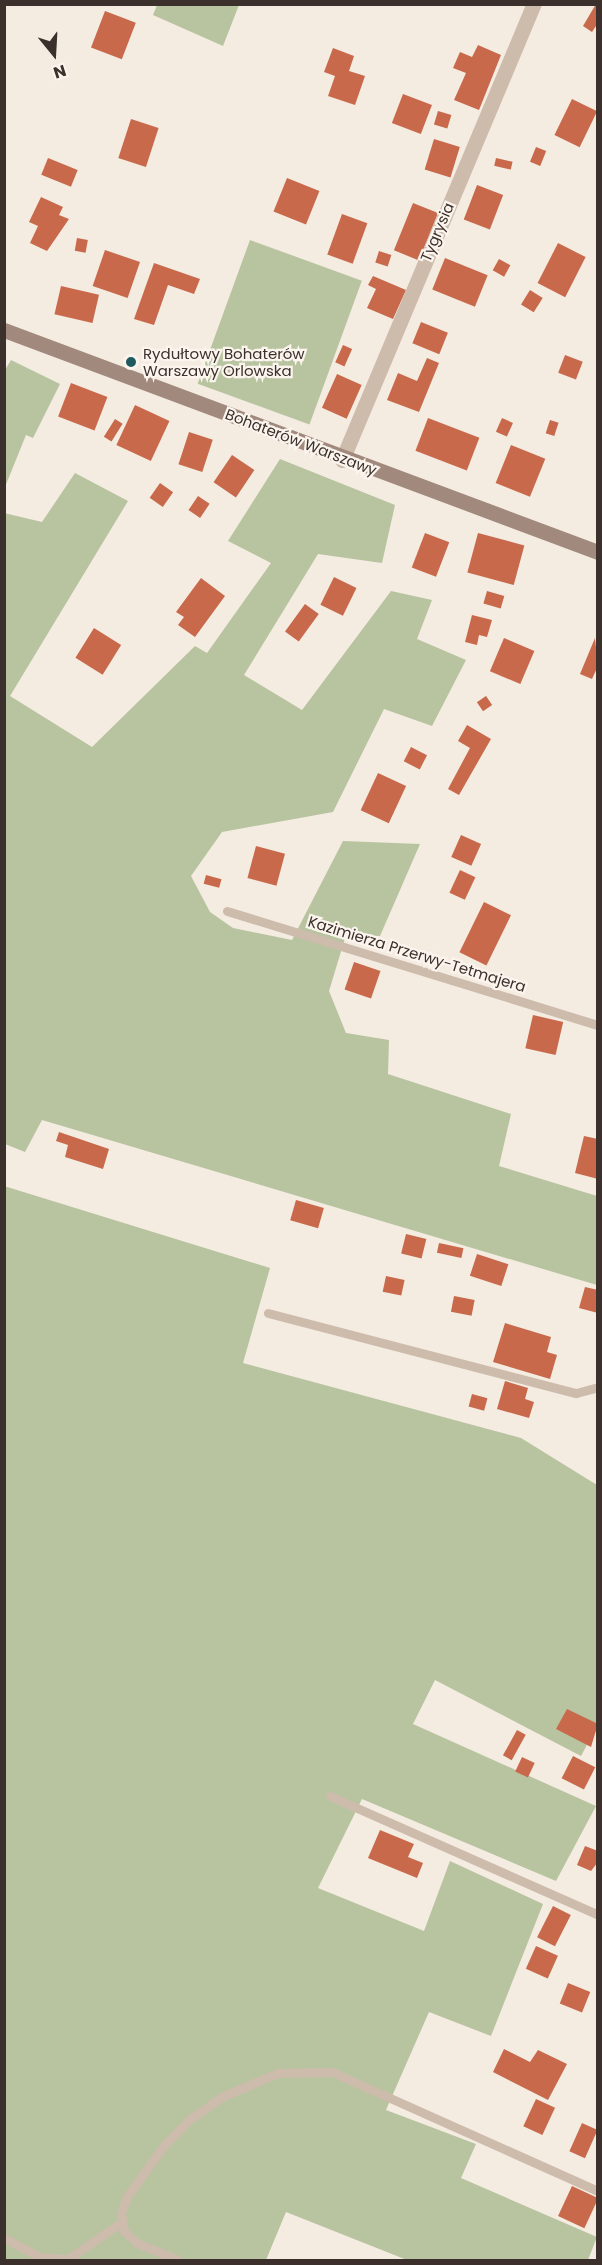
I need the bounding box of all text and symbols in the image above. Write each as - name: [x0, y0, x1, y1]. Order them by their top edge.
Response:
- north arrow: [24, 24, 84, 84]
- text: N: [50, 59, 69, 84]
- street label: Tygrysia: [417, 200, 457, 264]
- place label: Rydułtowy Bohaterów Warszawy Orlowska: [143, 344, 305, 379]
- marker: Rydułtowy Bohaterów Warszawy Orlowska: [124, 355, 138, 369]
- street label: Bohaterów Warszawy: [223, 405, 379, 479]
- street label: Kazimierza Przerwy-Tetmajera: [306, 912, 528, 996]

